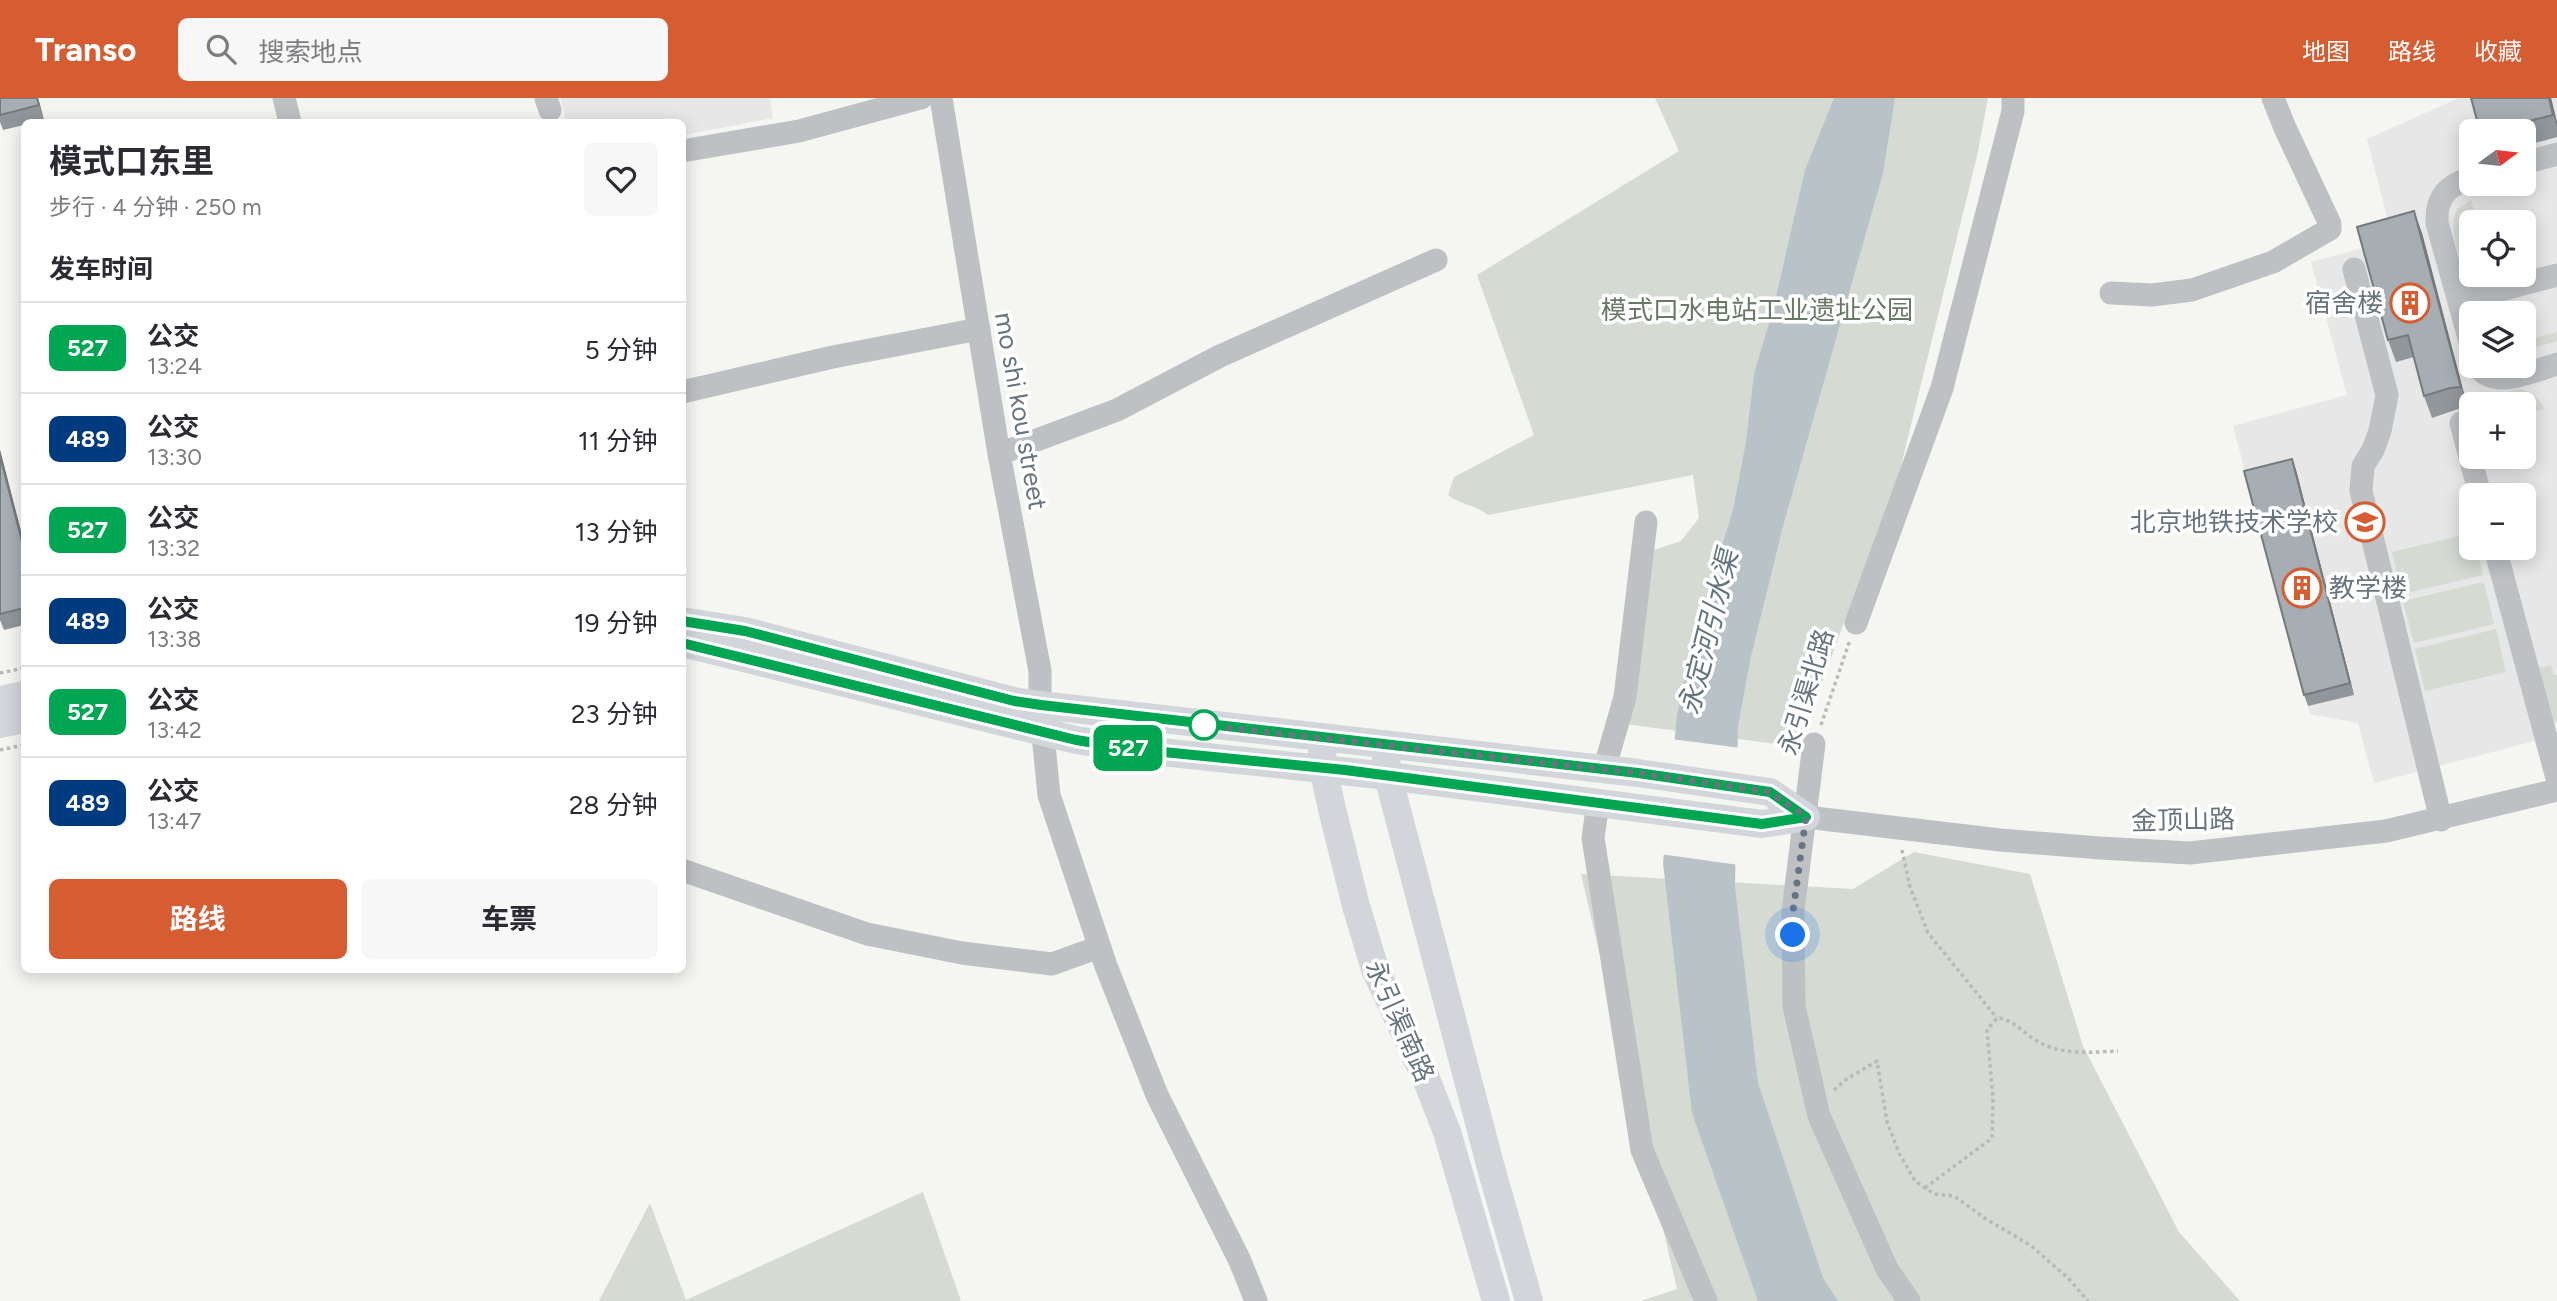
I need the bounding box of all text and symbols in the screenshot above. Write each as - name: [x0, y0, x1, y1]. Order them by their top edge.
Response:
- search box: [178, 18, 668, 81]
- text: Transo: [35, 30, 136, 69]
- icon: search: [202, 30, 240, 68]
- text: 搜索地点: [258, 36, 362, 68]
- text: 地图: [2302, 37, 2350, 66]
- text: 路线: [2388, 37, 2436, 66]
- text: 收藏: [2474, 37, 2522, 66]
- north arrow: [2459, 119, 2536, 196]
- map controls: [2459, 119, 2536, 560]
- text: 模式口东里: [49, 142, 214, 181]
- button: heart: [584, 142, 658, 216]
- text: 步行 · 4 分钟 · 250 m: [49, 193, 261, 221]
- button: locate: [2459, 210, 2536, 287]
- text: 发车时间: [49, 253, 153, 285]
- building icon: 宿舍楼: [2389, 282, 2431, 324]
- place label: 宿舍楼: [2305, 287, 2383, 319]
- park label: 模式口水电站工业遗址公园: [1601, 294, 1913, 326]
- button: layers: [2459, 301, 2536, 378]
- street label: mo shi kou street: [988, 310, 1054, 512]
- text: 公交: [147, 320, 199, 352]
- text: 527: [67, 333, 108, 362]
- text: 5 分钟: [585, 334, 658, 366]
- text: 13:24: [147, 352, 202, 380]
- button: +: [2459, 392, 2536, 469]
- text: 公交: [147, 411, 199, 443]
- text: 489: [66, 424, 109, 453]
- text: 11 分钟: [578, 425, 658, 457]
- text: 13:30: [147, 443, 202, 471]
- button: −: [2459, 483, 2536, 560]
- school or university icon: 北京地铁技术学校: [2344, 501, 2386, 543]
- text: 公交: [147, 502, 199, 534]
- place label: 北京地铁技术学校: [2130, 506, 2338, 538]
- text: 527: [67, 515, 108, 544]
- text: 13 分钟: [575, 516, 658, 548]
- text: 13:32: [147, 534, 200, 562]
- water label: 永定河引水渠: [1671, 543, 1746, 718]
- building icon: 教学楼: [2281, 567, 2323, 609]
- place label: 教学楼: [2329, 572, 2407, 604]
- text: 公交: [147, 593, 199, 625]
- text: 489: [66, 606, 109, 635]
- text: 19 分钟: [574, 607, 658, 639]
- text: 13:38: [147, 625, 201, 653]
- street label: 永引渠北路: [1772, 625, 1840, 759]
- text: 公交: [147, 684, 199, 716]
- text: 527: [67, 697, 108, 726]
- text: 23 分钟: [571, 698, 658, 730]
- unlabelled marker: [1189, 710, 1219, 740]
- text: 13:42: [147, 716, 202, 744]
- line badge: 527: [1088, 725, 1168, 771]
- text: 527: [1107, 733, 1149, 762]
- text: 公交: [147, 775, 199, 807]
- text: 489: [66, 788, 109, 817]
- text: 28 分钟: [569, 789, 658, 821]
- street label: 金顶山路: [2131, 803, 2235, 837]
- text: 13:47: [147, 807, 201, 835]
- button: 路线: [49, 879, 347, 959]
- button: 车票: [361, 879, 658, 959]
- your location: [1775, 917, 1810, 952]
- street label: 永引渠南路: [1359, 955, 1441, 1087]

